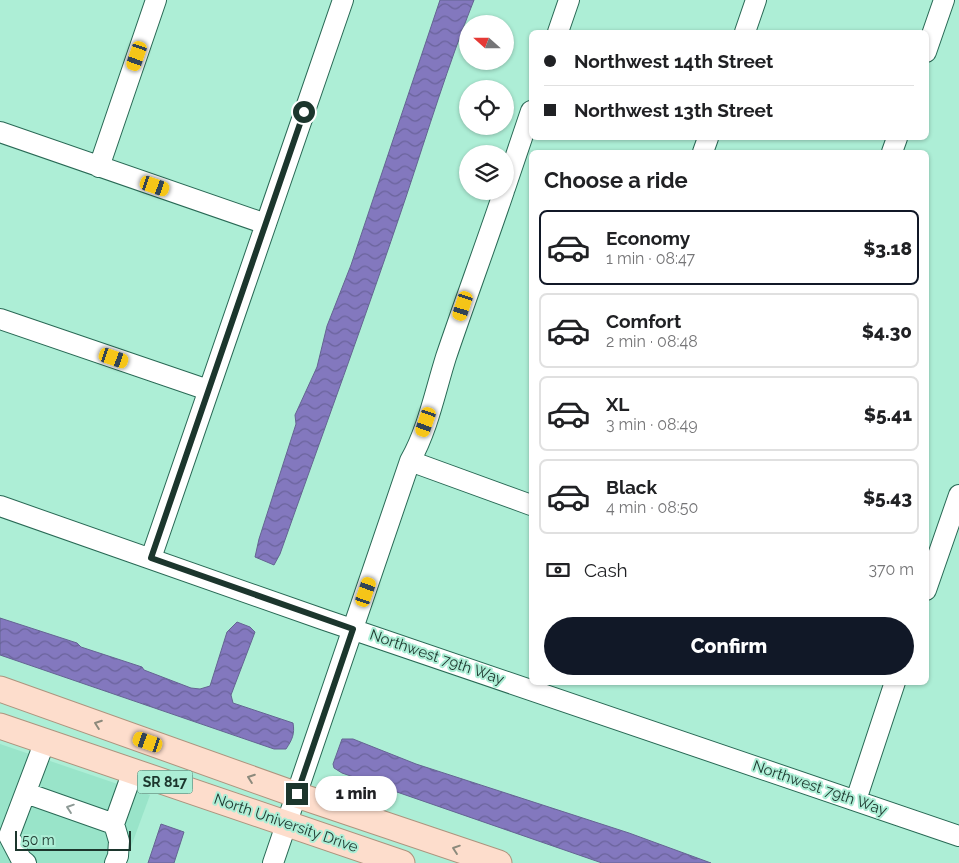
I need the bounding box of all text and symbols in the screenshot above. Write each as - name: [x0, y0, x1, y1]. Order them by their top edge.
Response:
- north arrow: [459, 15, 514, 70]
- map controls: [459, 15, 514, 200]
- car: [125, 39, 148, 73]
- text: Northwest 14th Street: [574, 50, 773, 72]
- button: locate: [459, 80, 514, 135]
- text: Northwest 13th Street: [574, 99, 773, 121]
- route start: [293, 101, 315, 123]
- button: layers: [459, 145, 514, 200]
- text: Choose a ride: [544, 167, 688, 193]
- car: [138, 174, 171, 198]
- icon: car: [546, 225, 591, 270]
- text: Economy: [606, 227, 690, 249]
- text: $3.18: [863, 237, 912, 259]
- text: 1 min · 08:47: [606, 249, 695, 268]
- car: [451, 289, 474, 323]
- icon: car: [546, 308, 591, 353]
- text: Comfort: [606, 310, 681, 332]
- text: $4.30: [862, 320, 912, 342]
- text: 2 min · 08:48: [606, 332, 698, 351]
- car: [97, 346, 130, 370]
- icon: car: [546, 391, 591, 436]
- text: XL: [606, 393, 629, 415]
- text: $5.41: [864, 403, 912, 425]
- car: [414, 405, 437, 439]
- text: 3 min · 08:49: [606, 415, 698, 434]
- icon: car: [546, 474, 591, 519]
- text: Black: [606, 476, 657, 498]
- text: $5.43: [863, 486, 912, 508]
- text: 4 min · 08:50: [606, 498, 698, 517]
- icon: cash: [544, 556, 572, 584]
- text: Cash: [584, 559, 628, 581]
- text: 370 m: [868, 560, 914, 579]
- car: [354, 575, 377, 609]
- button: Confirm: [544, 617, 914, 675]
- street label: Northwest 79th Way: [367, 626, 507, 688]
- one-way arrow: [94, 720, 103, 730]
- car: [131, 730, 164, 754]
- street label: Northwest 79th Way: [750, 757, 890, 819]
- road number: SR 817: [138, 770, 192, 794]
- one-way arrow: [247, 774, 256, 784]
- callout: 1 min: [314, 776, 397, 812]
- route end: [286, 783, 308, 805]
- text: 1 min: [335, 784, 377, 803]
- street label: North University Drive: [212, 790, 361, 856]
- one-way arrow: [66, 804, 74, 814]
- scale bar: [15, 828, 131, 851]
- text: 50 m: [22, 832, 55, 848]
- one-way arrow: [453, 844, 461, 854]

